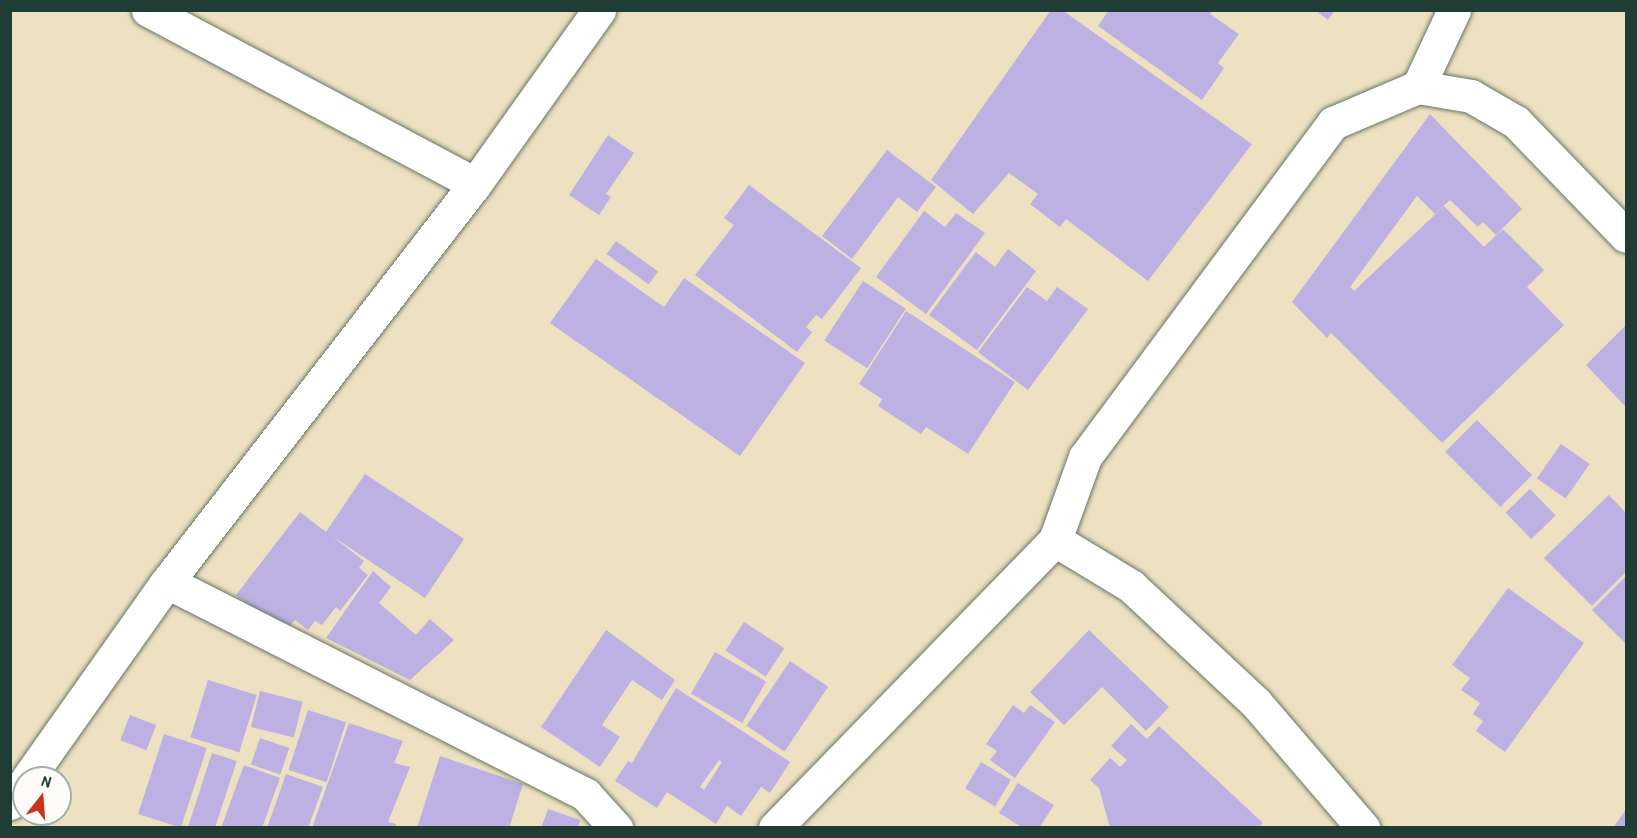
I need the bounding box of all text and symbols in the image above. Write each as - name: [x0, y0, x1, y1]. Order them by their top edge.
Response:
- north arrow: [12, 766, 72, 826]
- text: N: [39, 769, 54, 792]

